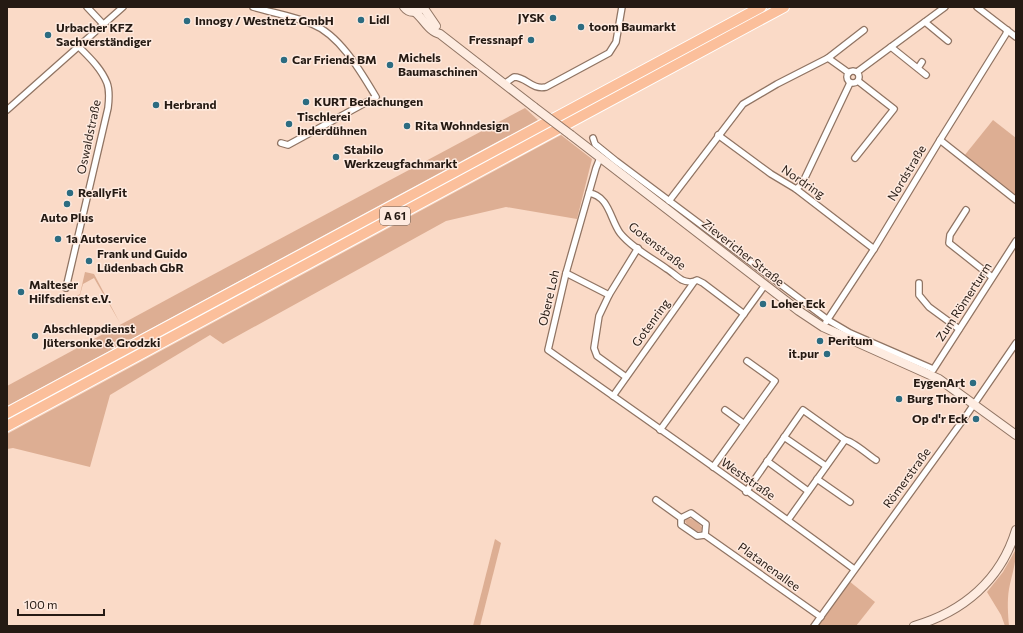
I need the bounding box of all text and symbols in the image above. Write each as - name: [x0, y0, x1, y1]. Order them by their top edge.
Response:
- place label: JYSK: [518, 10, 546, 25]
- place label: Lidl: [369, 12, 390, 26]
- place label: Innogy / Westnetz GmbH: [195, 13, 334, 27]
- marker: JYSK: [548, 13, 558, 23]
- marker: Lidl: [356, 15, 366, 25]
- marker: Innogy / Westnetz GmbH: [182, 16, 192, 26]
- place label: toom Baumarkt: [589, 19, 676, 33]
- place label: Urbacher KFZ Sachverständiger: [56, 20, 151, 48]
- marker: toom Baumarkt: [576, 22, 586, 32]
- marker: Urbacher KFZ Sachverständiger: [43, 30, 53, 40]
- place label: Fressnapf: [469, 32, 523, 46]
- marker: Fressnapf: [526, 35, 536, 45]
- place label: Michels Baumaschinen: [398, 50, 478, 78]
- place label: Car Friends BM: [292, 52, 377, 66]
- marker: Car Friends BM: [279, 55, 289, 65]
- marker: Michels Baumaschinen: [385, 60, 395, 70]
- place label: KURT Bedachungen: [314, 94, 423, 108]
- place label: Herbrand: [164, 97, 217, 111]
- marker: KURT Bedachungen: [301, 97, 311, 107]
- street label: Oswaldstraße: [73, 98, 103, 175]
- marker: Herbrand: [151, 100, 161, 110]
- place label: Tischlerei Inderdühnen: [297, 109, 367, 137]
- place label: Rita Wohndesign: [415, 118, 509, 132]
- marker: Tischlerei Inderdühnen: [284, 119, 294, 129]
- marker: Rita Wohndesign: [402, 121, 412, 131]
- place label: Stabilo Werkzeugfachmarkt: [344, 142, 457, 170]
- street label: Nordstraße: [884, 142, 928, 203]
- marker: Stabilo Werkzeugfachmarkt: [331, 152, 341, 162]
- street label: Nordring: [779, 162, 828, 201]
- place label: ReallyFit: [78, 185, 127, 199]
- marker: ReallyFit: [65, 188, 75, 198]
- marker: Auto Plus: [62, 199, 72, 209]
- road number: A 61: [380, 207, 410, 225]
- place label: Auto Plus: [40, 210, 94, 224]
- street label: Zievericher Straße: [700, 216, 787, 289]
- street label: Gotenstraße: [626, 219, 689, 272]
- place label: 1a Autoservice: [66, 231, 146, 245]
- marker: 1a Autoservice: [53, 234, 63, 244]
- place label: Frank und Guido Lüdenbach GbR: [97, 246, 187, 274]
- marker: Frank und Guido Lüdenbach GbR: [84, 256, 94, 266]
- street label: Zum Römerturm: [933, 260, 994, 343]
- street label: Obere Loh: [535, 268, 561, 327]
- place label: Malteser Hilfsdienst e.V.: [29, 277, 111, 305]
- marker: Malteser Hilfsdienst e.V.: [16, 287, 26, 297]
- street label: Gotenring: [628, 296, 672, 349]
- place label: Loher Eck: [771, 296, 826, 310]
- marker: Loher Eck: [758, 299, 768, 309]
- place label: Abschleppdienst Jütersonke & Grodzki: [43, 321, 160, 350]
- marker: Abschleppdienst Jütersonke & Grodzki: [30, 331, 40, 341]
- place label: Peritum: [828, 333, 873, 347]
- marker: Peritum: [815, 336, 825, 346]
- place label: it.pur: [789, 346, 819, 360]
- marker: it.pur: [822, 349, 832, 359]
- place label: EygenArt: [913, 375, 965, 389]
- marker: EygenArt: [968, 378, 978, 388]
- place label: Burg Thorr: [907, 391, 967, 405]
- marker: Burg Thorr: [894, 394, 904, 404]
- place label: Op d'r Eck: [912, 411, 968, 425]
- marker: Op d'r Eck: [971, 414, 981, 424]
- street label: Römerstraße: [880, 445, 933, 510]
- street label: Weststraße: [719, 454, 778, 502]
- street label: Platanenallee: [736, 539, 803, 593]
- scale bar: [18, 591, 104, 617]
- text: 100 m: [24, 597, 58, 611]

